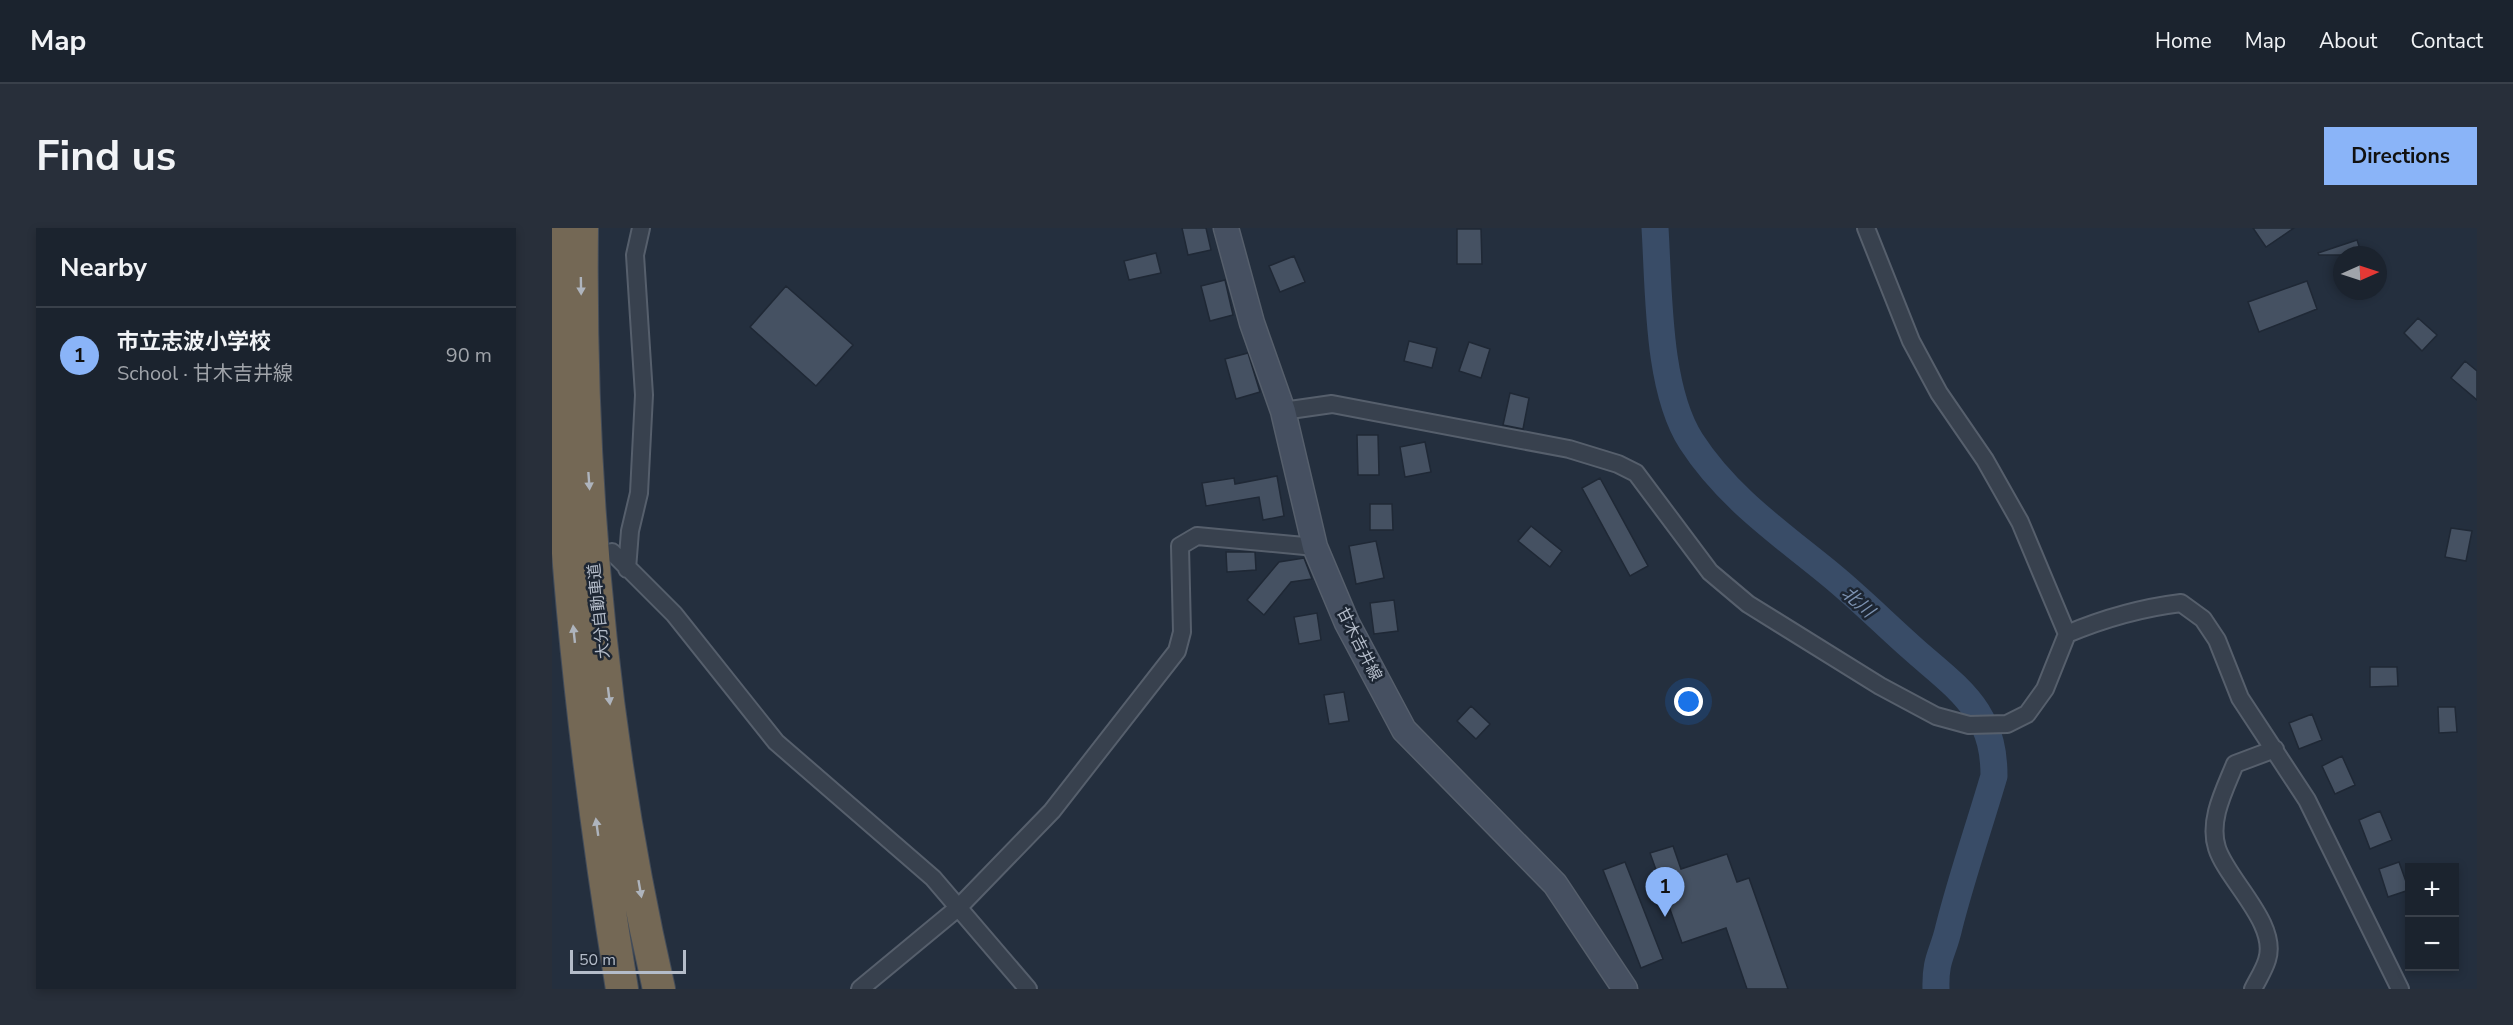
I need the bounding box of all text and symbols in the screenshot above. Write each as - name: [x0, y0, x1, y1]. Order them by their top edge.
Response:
- text: Map: [30, 22, 86, 60]
- text: Home: [2155, 27, 2212, 55]
- text: Map: [2245, 27, 2286, 55]
- text: About: [2319, 27, 2377, 55]
- text: Contact: [2410, 27, 2483, 55]
- button: Directions: [2324, 127, 2477, 185]
- text: Find us: [36, 128, 176, 185]
- north arrow: [2333, 246, 2387, 300]
- text: Nearby: [60, 250, 147, 285]
- one-way arrow: [576, 277, 586, 296]
- text: 市立志波小学校: [117, 327, 271, 357]
- text: 1: [74, 342, 86, 369]
- text: 90 m: [446, 342, 492, 369]
- text: School · 甘木吉井線: [117, 360, 293, 387]
- one-way arrow: [584, 472, 593, 491]
- street label: 大分自動車道: [583, 562, 615, 660]
- water label: 北川: [1837, 581, 1881, 624]
- street label: 甘木吉井線: [1331, 603, 1387, 685]
- one-way arrow: [569, 624, 579, 643]
- one-way arrow: [604, 687, 613, 706]
- your location: [1674, 687, 1703, 716]
- one-way arrow: [592, 818, 601, 837]
- map controls: [2405, 863, 2459, 971]
- button: +: [2405, 863, 2459, 917]
- pin: 1: [1646, 868, 1684, 917]
- one-way arrow: [636, 879, 645, 898]
- button: −: [2405, 917, 2459, 971]
- scale bar: [570, 947, 686, 974]
- text: 50 m: [579, 949, 616, 971]

